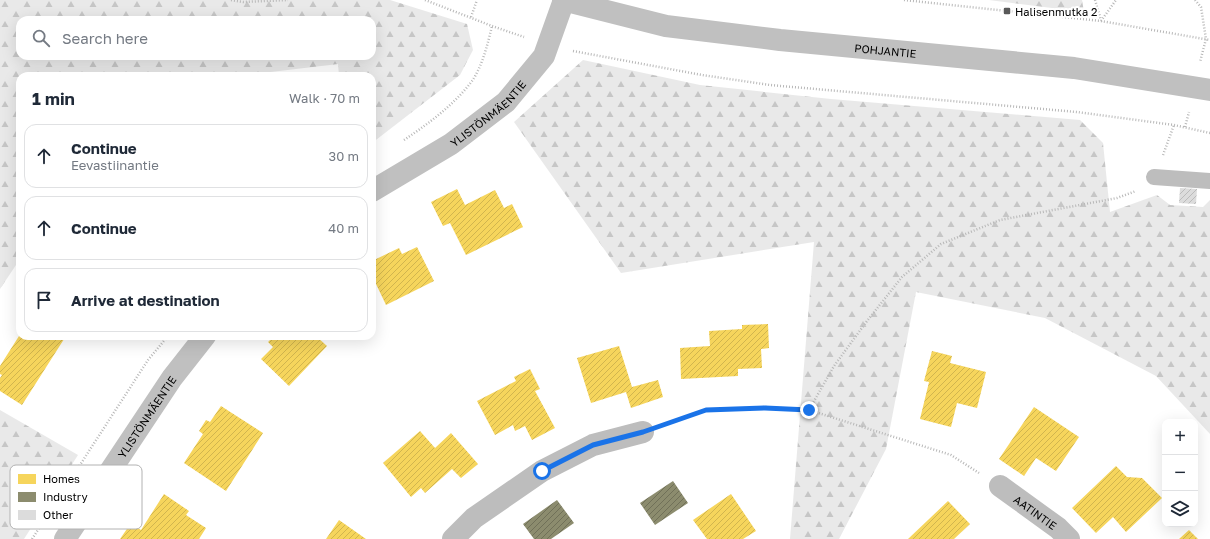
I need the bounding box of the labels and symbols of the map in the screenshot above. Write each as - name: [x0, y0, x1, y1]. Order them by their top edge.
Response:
- place label: Halisenmutka 2: [1015, 5, 1097, 18]
- marker: Halisenmutka 2: [1002, 6, 1012, 16]
- street label: POHJANTIE: [854, 41, 917, 59]
- street label: YLISTÖNMÄENTIE: [447, 77, 528, 149]
- street label: YLISTÖNMÄENTIE: [114, 373, 178, 460]
- route end: [800, 401, 818, 419]
- route start: [533, 462, 551, 480]
- legend: [10, 465, 142, 529]
- text: Homes: [43, 472, 80, 485]
- text: Industry: [43, 490, 88, 503]
- street label: AATINTIE: [1012, 492, 1060, 532]
- text: Other: [43, 508, 74, 521]

